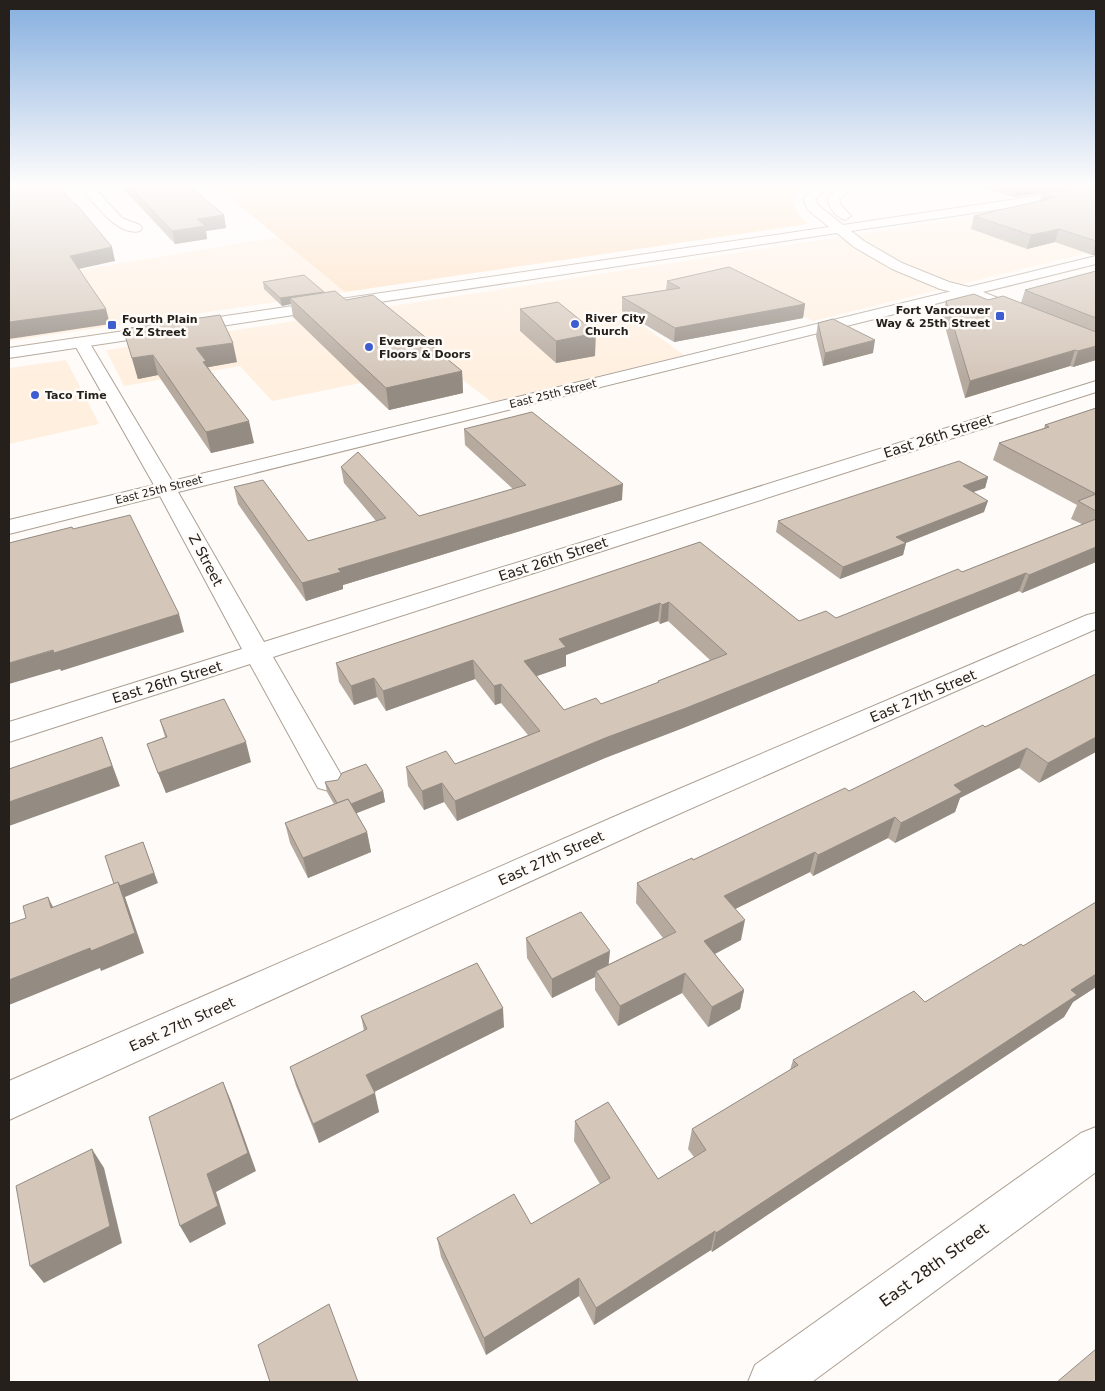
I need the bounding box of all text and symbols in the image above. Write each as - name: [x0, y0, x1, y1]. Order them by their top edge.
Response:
- place label: Fort Vancouver Way & 25th Street: [876, 304, 991, 330]
- marker: Fort Vancouver Way & 25th Street: [994, 310, 1006, 322]
- place label: River City Church: [585, 312, 645, 338]
- place label: Fourth Plain & Z Street: [122, 313, 198, 339]
- marker: River City Church: [569, 318, 581, 330]
- marker: Fourth Plain & Z Street: [106, 319, 118, 331]
- place label: Evergreen Floors & Doors: [379, 335, 471, 361]
- marker: Evergreen Floors & Doors: [363, 341, 375, 353]
- street label: East 25th Street: [508, 377, 599, 411]
- marker: Taco Time: [29, 389, 41, 401]
- place label: Taco Time: [45, 389, 107, 402]
- street label: East 26th Street: [881, 411, 995, 461]
- street label: East 25th Street: [114, 473, 205, 507]
- street label: Z Street: [186, 531, 227, 589]
- street label: East 26th Street: [496, 534, 610, 584]
- street label: East 26th Street: [110, 658, 224, 706]
- street label: East 27th Street: [867, 666, 979, 726]
- street label: East 27th Street: [496, 827, 607, 888]
- street label: East 27th Street: [127, 993, 238, 1054]
- street label: East 28th Street: [876, 1219, 992, 1311]

